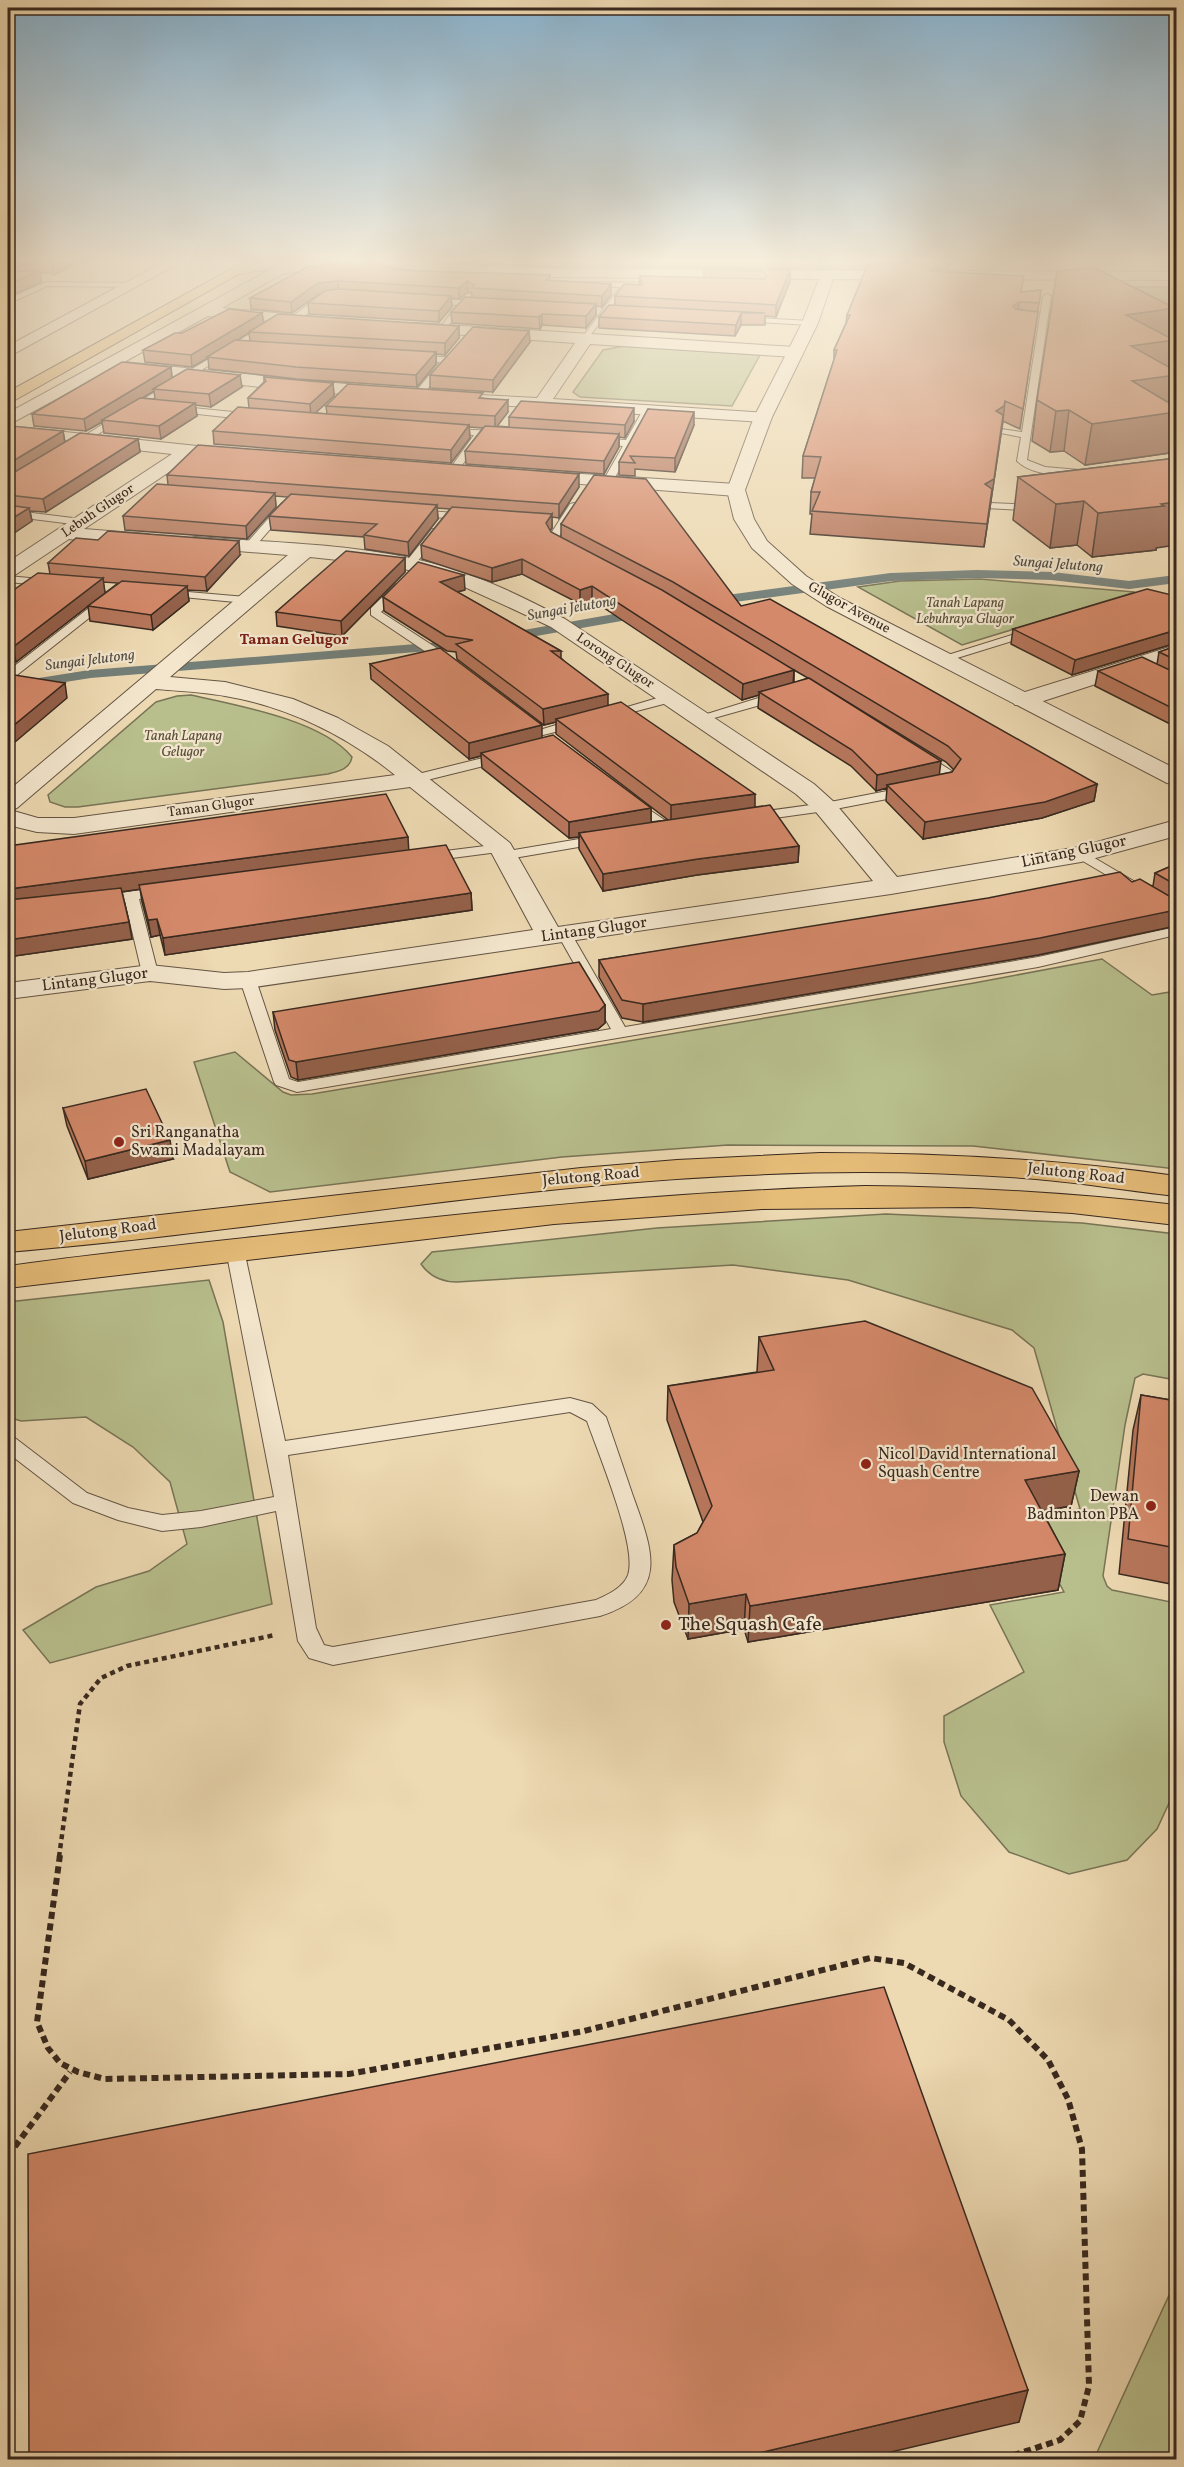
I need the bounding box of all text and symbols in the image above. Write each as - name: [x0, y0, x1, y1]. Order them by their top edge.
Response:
- street label: Lebuh Glugor: [58, 480, 138, 542]
- water label: Sungai Jelutong: [1012, 551, 1104, 579]
- street label: Glugor Avenue: [804, 578, 894, 639]
- water label: Sungai Jelutong: [526, 591, 618, 627]
- park label: Tanah Lapang Lebuhraya Glugor: [916, 594, 1015, 629]
- street label: Lorong Glugor: [572, 629, 658, 693]
- district label: Taman Gelugor: [239, 630, 349, 651]
- water label: Sungai Jelutong: [44, 645, 136, 677]
- park label: Tanah Lapang Gelugor: [144, 727, 222, 762]
- street label: Taman Glugor: [166, 791, 256, 823]
- street label: Lintang Glugor: [1020, 830, 1129, 874]
- street label: Lintang Glugor: [540, 912, 649, 948]
- street label: Lintang Glugor: [41, 963, 150, 997]
- place label: Sri Ranganatha Swami Madalayam: [131, 1122, 265, 1162]
- marker: Sri Ranganatha Swami Madalayam: [112, 1135, 126, 1149]
- street label: Jelutong Road: [1026, 1158, 1126, 1190]
- street label: Jelutong Road: [541, 1162, 641, 1192]
- street label: Jelutong Road: [58, 1214, 158, 1248]
- place label: Nicol David International Squash Centre: [878, 1444, 1057, 1484]
- marker: Nicol David International Squash Centre: [859, 1457, 873, 1471]
- place label: Dewan Badminton PBA: [1027, 1486, 1139, 1526]
- marker: Dewan Badminton PBA: [1144, 1499, 1158, 1513]
- place label: The Squash Cafe: [678, 1611, 822, 1639]
- marker: The Squash Cafe: [659, 1618, 673, 1632]

